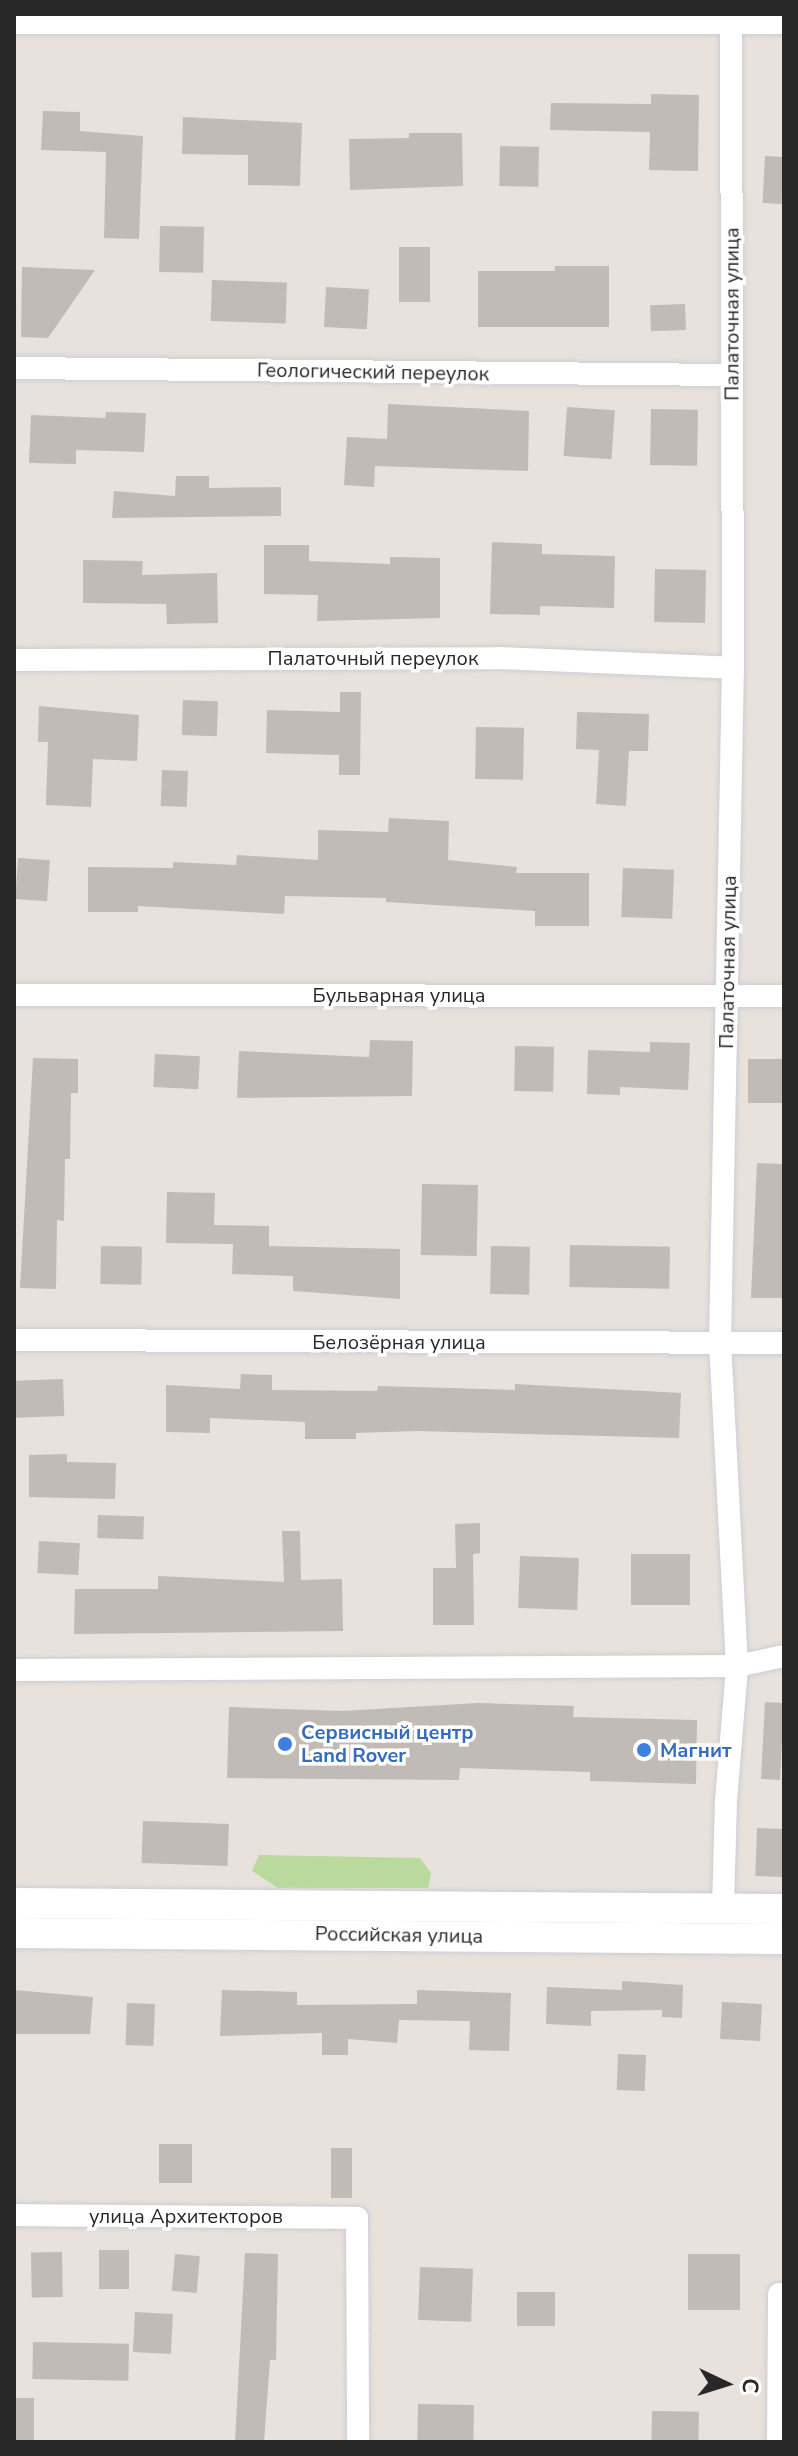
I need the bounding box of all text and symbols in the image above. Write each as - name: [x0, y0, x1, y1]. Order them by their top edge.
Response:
- street label: Палаточная улица: [720, 227, 744, 401]
- street label: Геологический переулок: [257, 358, 489, 386]
- street label: Палаточный переулок: [268, 646, 478, 670]
- street label: Палаточная улица: [714, 875, 742, 1049]
- street label: Бульварная улица: [312, 983, 486, 1007]
- street label: Белозёрная улица: [312, 1330, 486, 1354]
- place label: Сервисный центр Land Rover: [301, 1720, 474, 1767]
- marker: Сервисный центр Land Rover: [276, 1735, 294, 1753]
- place label: Магнит: [660, 1738, 731, 1762]
- marker: Магнит: [635, 1741, 653, 1759]
- street label: Российская улица: [315, 1922, 483, 1948]
- street label: улица Архитекторов: [89, 2204, 283, 2228]
- north arrow: [686, 2344, 766, 2424]
- text: С: [734, 2377, 765, 2394]

